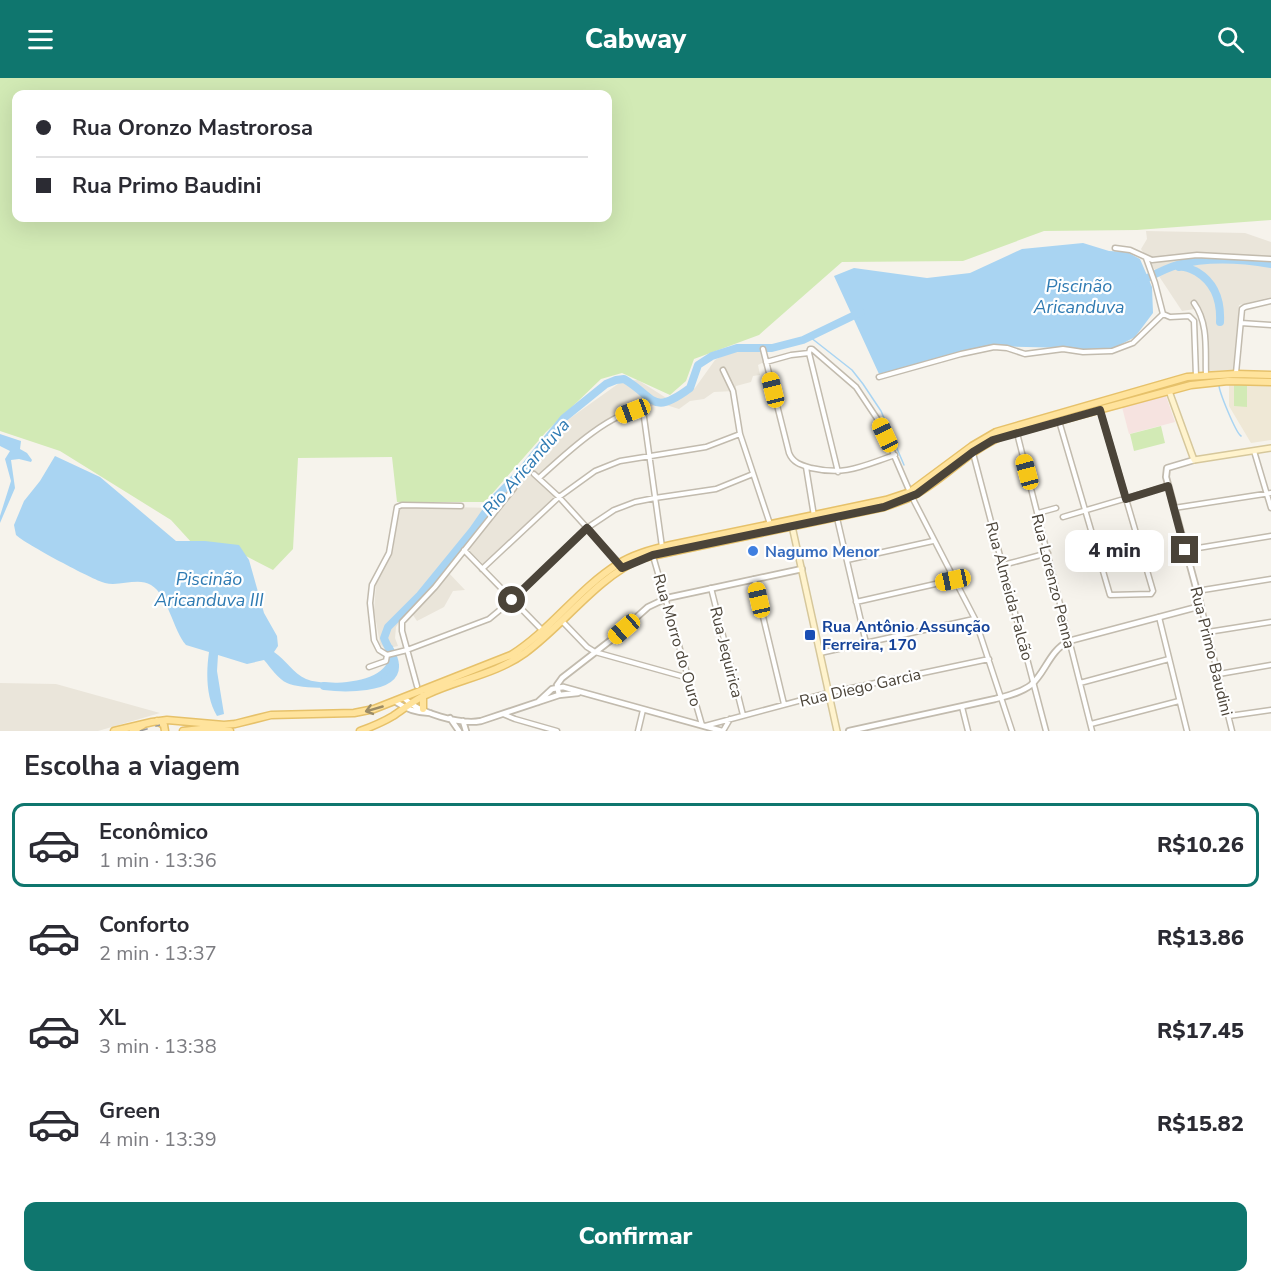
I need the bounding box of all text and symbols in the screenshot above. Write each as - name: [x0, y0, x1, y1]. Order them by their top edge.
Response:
- text: Cabway: [585, 21, 686, 58]
- icon: menu: [24, 23, 57, 56]
- icon: search: [1214, 23, 1247, 56]
- text: Rua Oronzo Mastrorosa: [72, 113, 313, 143]
- text: Rua Primo Baudini: [72, 171, 261, 201]
- water label: Piscinão Aricanduva: [1033, 274, 1125, 319]
- car: [760, 370, 786, 410]
- car: [613, 396, 653, 426]
- water label: Rio Aricanduva: [477, 413, 575, 521]
- car: [869, 415, 901, 455]
- car: [1014, 452, 1040, 492]
- street label: Rua Lorenzo Penna: [1026, 512, 1080, 651]
- street label: Rua Almeida Falcão: [980, 519, 1038, 663]
- callout: 4 min: [1065, 529, 1164, 571]
- route end: [1171, 536, 1198, 563]
- text: 4 min: [1088, 537, 1141, 564]
- place label: Nagumo Menor: [765, 541, 880, 563]
- marker: Nagumo Menor: [746, 544, 760, 558]
- water label: Piscinão Aricanduva III: [153, 567, 264, 612]
- car: [934, 567, 972, 593]
- street label: Rua Morro do Ouro: [648, 571, 707, 709]
- car: [746, 580, 772, 620]
- street label: Rua Primo Baudini: [1184, 584, 1238, 718]
- route start: [498, 586, 525, 613]
- street label: Rua Jequirica: [704, 604, 748, 700]
- car: [605, 610, 643, 648]
- place label: Rua Antônio Assunção Ferreira, 170: [822, 616, 990, 656]
- marker: Rua Antônio Assunção Ferreira, 170: [803, 628, 817, 642]
- street label: Rua Diego Garcia: [797, 663, 923, 713]
- one-way arrow: [365, 703, 384, 715]
- text: Escolha a viagem: [24, 748, 240, 785]
- text: Econômico: [99, 817, 208, 847]
- icon: car: [27, 818, 81, 872]
- text: R$10.26: [1157, 830, 1244, 860]
- text: 1 min · 13:36: [99, 847, 217, 874]
- text: Conforto: [99, 910, 189, 940]
- icon: car: [27, 911, 81, 965]
- text: R$13.86: [1157, 923, 1244, 953]
- text: 2 min · 13:37: [99, 940, 217, 967]
- text: XL: [99, 1003, 126, 1033]
- icon: car: [27, 1004, 81, 1058]
- text: R$17.45: [1157, 1016, 1244, 1046]
- text: 3 min · 13:38: [99, 1033, 217, 1060]
- text: Green: [99, 1096, 160, 1126]
- icon: car: [27, 1097, 81, 1151]
- text: R$15.82: [1157, 1109, 1244, 1139]
- text: 4 min · 13:39: [99, 1126, 217, 1153]
- button: Confirmar: [24, 1202, 1247, 1271]

